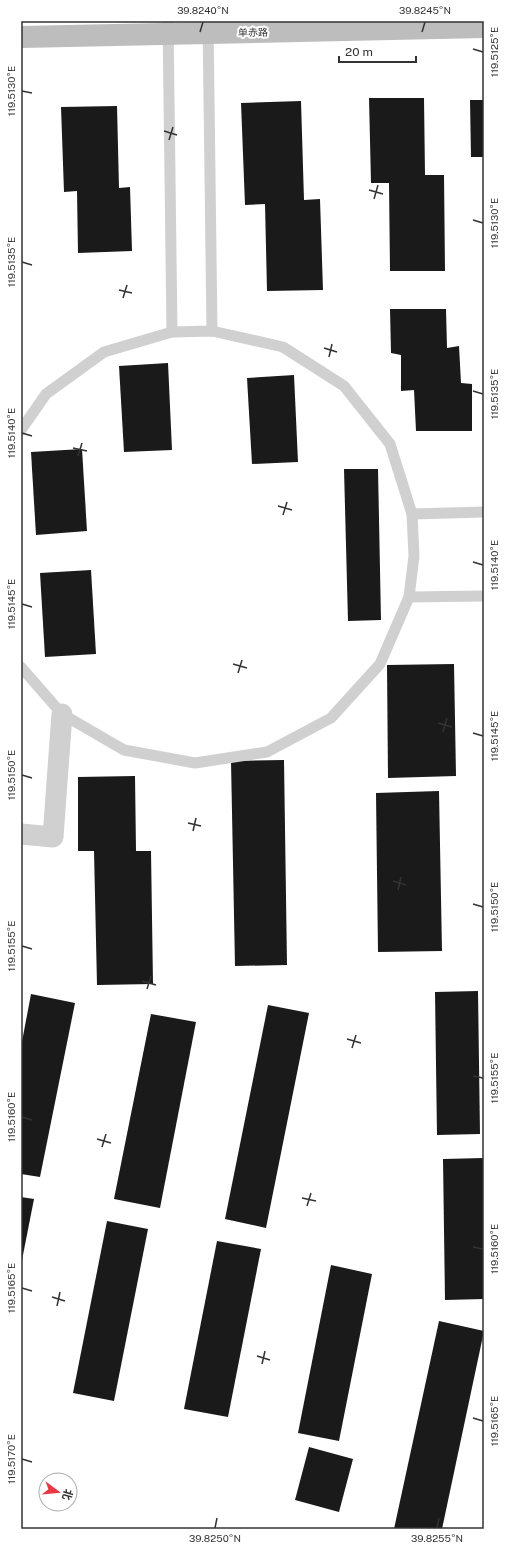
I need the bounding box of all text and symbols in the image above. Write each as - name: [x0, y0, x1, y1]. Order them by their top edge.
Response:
- text: 39.8240°N: [177, 4, 229, 16]
- text: 39.8245°N: [399, 4, 451, 16]
- street label: 单赤路: [238, 26, 268, 38]
- text: 119.5125°E: [488, 27, 500, 77]
- scale bar: [339, 38, 416, 64]
- text: 20 m: [345, 45, 373, 59]
- text: 119.5130°E: [5, 66, 17, 116]
- text: 119.5130°E: [488, 198, 500, 248]
- text: 119.5135°E: [5, 237, 17, 287]
- text: 119.5135°E: [488, 369, 500, 419]
- text: 119.5140°E: [5, 408, 17, 458]
- text: 119.5140°E: [488, 540, 500, 590]
- text: 119.5145°E: [5, 579, 17, 629]
- text: 119.5145°E: [488, 711, 500, 761]
- text: 119.5150°E: [5, 750, 17, 800]
- text: 119.5150°E: [488, 882, 500, 932]
- text: 119.5155°E: [5, 921, 17, 971]
- text: 119.5155°E: [488, 1053, 500, 1103]
- text: 119.5160°E: [5, 1092, 17, 1142]
- text: 119.5160°E: [488, 1224, 500, 1274]
- text: 119.5165°E: [5, 1263, 17, 1313]
- text: 119.5165°E: [488, 1396, 500, 1446]
- text: 119.5170°E: [5, 1434, 17, 1484]
- north arrow: [38, 1472, 78, 1512]
- text: 北: [60, 1488, 75, 1502]
- text: 39.8250°N: [189, 1532, 241, 1544]
- text: 39.8255°N: [411, 1532, 463, 1544]

